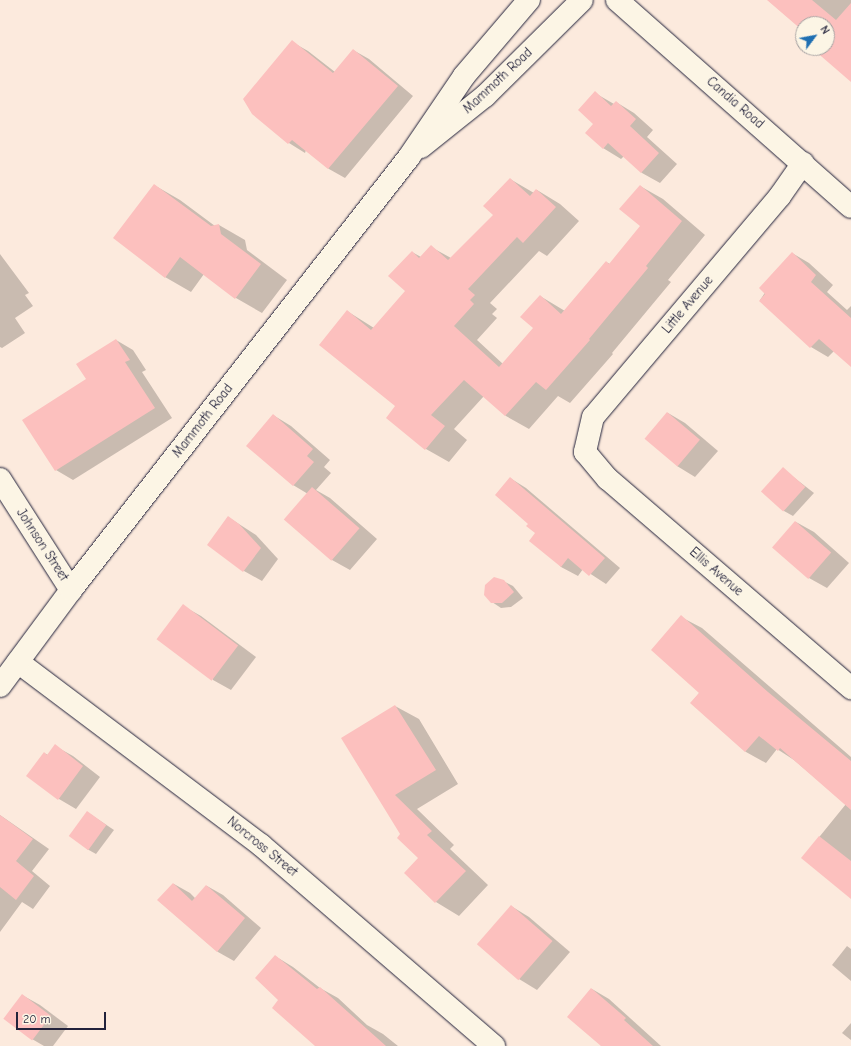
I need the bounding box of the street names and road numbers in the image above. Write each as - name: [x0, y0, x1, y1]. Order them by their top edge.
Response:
- street label: Mammoth Road: [460, 45, 536, 117]
- street label: Candia Road: [703, 74, 767, 132]
- street label: Little Avenue: [659, 273, 717, 337]
- street label: Mammoth Road: [169, 381, 237, 461]
- street label: Johnson Street: [13, 506, 71, 584]
- street label: Ellis Avenue: [686, 545, 746, 599]
- street label: Norcross Street: [224, 814, 300, 880]

